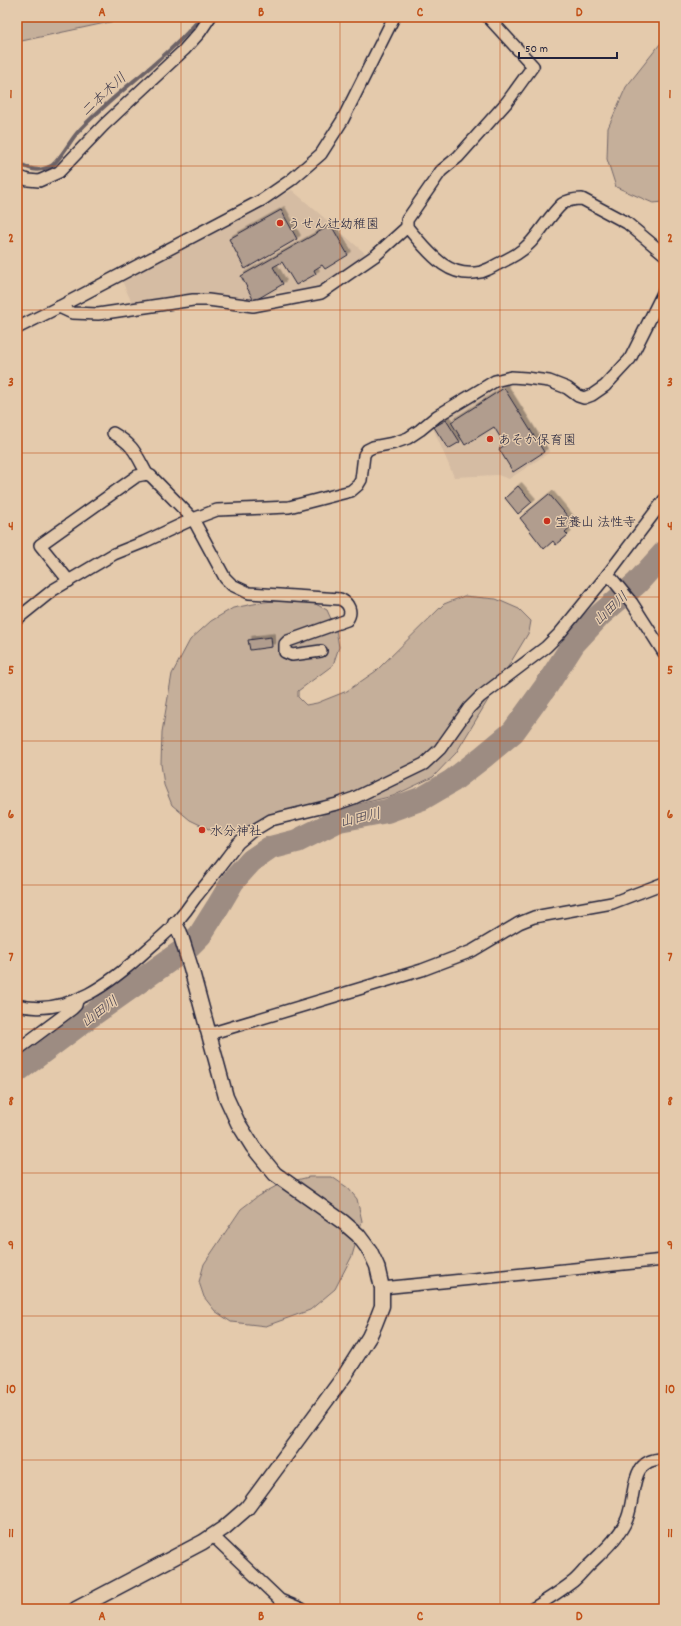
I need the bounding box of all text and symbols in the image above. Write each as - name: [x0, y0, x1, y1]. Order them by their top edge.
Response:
- text: A: [98, 4, 106, 23]
- text: B: [258, 4, 264, 23]
- text: C: [417, 4, 424, 23]
- text: D: [576, 4, 583, 23]
- scale bar: [519, 34, 617, 60]
- text: 50 m: [525, 41, 548, 58]
- water label: 二本木川: [77, 69, 132, 122]
- text: 1: [10, 86, 13, 105]
- text: 1: [669, 86, 672, 105]
- place label: うせん辻幼稚園: [288, 216, 379, 235]
- marker: うせん辻幼稚園: [275, 218, 285, 228]
- text: 2: [8, 230, 14, 249]
- text: 2: [667, 230, 673, 249]
- text: 3: [8, 374, 14, 393]
- text: 3: [667, 374, 673, 393]
- place label: あそか保育園: [498, 432, 576, 451]
- marker: あそか保育園: [485, 434, 495, 444]
- place label: 宝養山 法性寺: [555, 514, 636, 533]
- marker: 宝養山 法性寺: [542, 516, 552, 526]
- text: 4: [8, 518, 14, 537]
- text: 4: [667, 518, 673, 537]
- water label: 山田川: [589, 588, 634, 631]
- text: 5: [8, 662, 14, 681]
- text: 5: [667, 662, 673, 681]
- water label: 山田川: [338, 804, 383, 833]
- text: 6: [8, 806, 15, 825]
- text: 6: [667, 806, 674, 825]
- place label: 水分神社: [210, 823, 262, 842]
- marker: 水分神社: [197, 825, 207, 835]
- text: 7: [9, 949, 14, 968]
- text: 7: [668, 949, 673, 968]
- water label: 山田川: [77, 992, 123, 1033]
- text: 8: [8, 1093, 14, 1112]
- text: 8: [667, 1093, 673, 1112]
- text: 9: [8, 1237, 14, 1256]
- text: 9: [667, 1237, 673, 1256]
- text: 10: [6, 1381, 16, 1400]
- text: 10: [665, 1381, 675, 1400]
- text: 11: [8, 1525, 14, 1544]
- text: 11: [667, 1525, 673, 1544]
- text: A: [98, 1608, 106, 1626]
- text: B: [258, 1608, 264, 1626]
- text: C: [417, 1608, 424, 1626]
- text: D: [576, 1608, 583, 1626]

